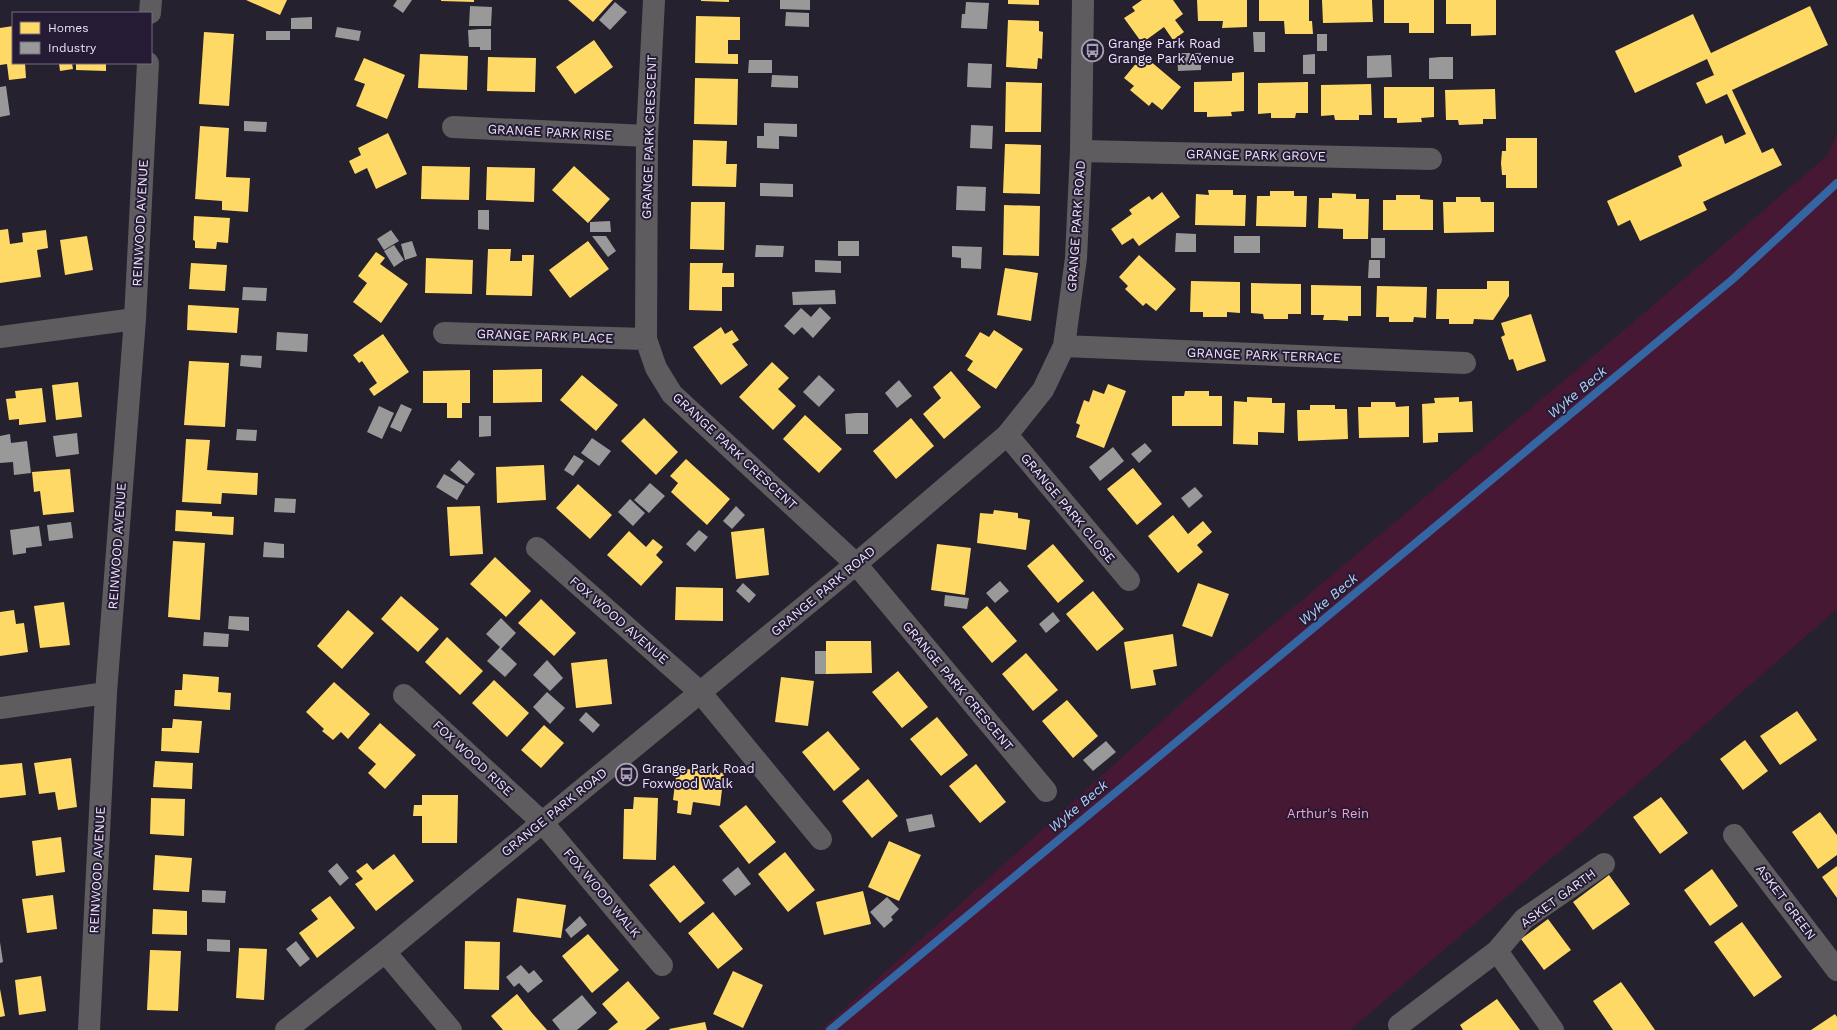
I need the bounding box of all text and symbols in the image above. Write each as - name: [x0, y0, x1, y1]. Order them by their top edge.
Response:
- legend: [12, 12, 152, 64]
- text: Homes: [48, 21, 89, 35]
- place label: Grange Park Road Grange Park Avenue: [1108, 36, 1234, 66]
- bus stop icon: Grange Park Road Grange Park Avenue: [1080, 37, 1106, 63]
- text: Industry: [48, 41, 97, 55]
- street label: GRANGE PARK CRESCENT: [639, 54, 659, 219]
- street label: GRANGE PARK RISE: [487, 121, 613, 143]
- street label: GRANGE PARK GROVE: [1186, 146, 1326, 164]
- street label: REINWOOD AVENUE: [129, 159, 151, 287]
- street label: GRANGE PARK ROAD: [1064, 160, 1088, 292]
- street label: GRANGE PARK PLACE: [476, 326, 614, 346]
- street label: GRANGE PARK TERRACE: [1187, 345, 1341, 365]
- water label: Wyke Beck: [1544, 362, 1610, 421]
- street label: GRANGE PARK CRESCENT: [670, 389, 800, 513]
- street label: GRANGE PARK CLOSE: [1018, 450, 1118, 566]
- street label: REINWOOD AVENUE: [105, 482, 129, 610]
- street label: GRANGE PARK ROAD: [768, 543, 878, 639]
- water label: Wyke Beck: [1295, 569, 1361, 628]
- street label: FOX WOOD AVENUE: [567, 573, 671, 667]
- street label: GRANGE PARK CRESCENT: [899, 618, 1017, 754]
- street label: FOX WOOD RISE: [430, 717, 516, 799]
- place label: Grange Park Road Foxwood Walk: [642, 761, 755, 791]
- bus stop icon: Grange Park Road Foxwood Walk: [614, 762, 640, 788]
- street label: GRANGE PARK ROAD: [498, 765, 610, 859]
- water label: Wyke Beck: [1045, 776, 1111, 835]
- street label: REINWOOD AVENUE: [86, 806, 108, 934]
- park label: Arthur's Rein: [1287, 806, 1369, 821]
- street label: FOX WOOD WALK: [561, 846, 644, 941]
- street label: ASKET GREEN: [1753, 862, 1819, 942]
- street label: ASKET GARTH: [1517, 866, 1599, 930]

